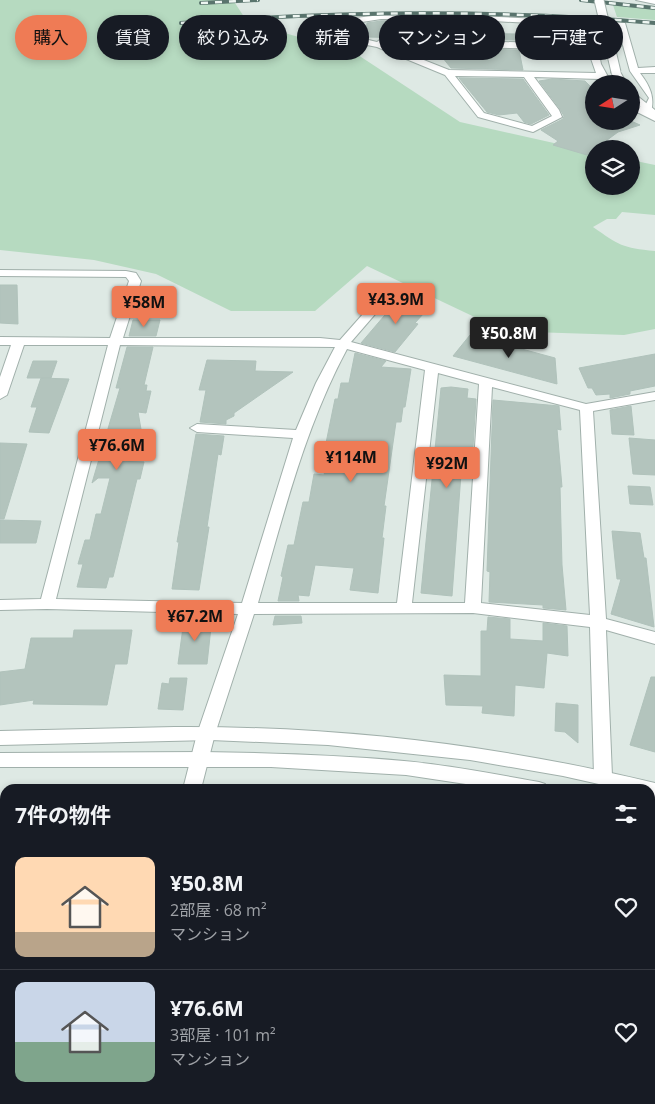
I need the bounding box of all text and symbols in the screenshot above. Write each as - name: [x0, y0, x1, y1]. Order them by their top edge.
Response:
- chip: 購入: [15, 15, 87, 60]
- chip: 賃貸: [97, 15, 169, 60]
- chip: 絞り込み: [179, 15, 287, 60]
- chip: 新着: [297, 15, 369, 60]
- chip: マンション: [379, 15, 505, 60]
- chip: 一戸建て: [515, 15, 623, 60]
- north arrow: [585, 75, 640, 130]
- map controls: [585, 75, 640, 195]
- button: layers: [585, 140, 640, 195]
- pin: ¥43.9M: [355, 282, 437, 325]
- pin: ¥58M: [114, 286, 174, 328]
- text: ¥43.9M: [368, 288, 424, 310]
- text: ¥58M: [123, 291, 165, 313]
- pin: ¥50.8M: [468, 316, 550, 359]
- text: ¥50.8M: [481, 322, 537, 344]
- pin: ¥76.6M: [76, 428, 158, 471]
- text: ¥76.6M: [89, 434, 145, 456]
- pin: ¥114M: [316, 440, 386, 483]
- text: ¥114M: [325, 446, 377, 468]
- pin: ¥92M: [417, 446, 477, 489]
- text: ¥92M: [426, 452, 468, 474]
- pin: ¥67.2M: [154, 600, 236, 642]
- text: ¥67.2M: [167, 605, 223, 627]
- icon: filters: [612, 800, 640, 828]
- text: 7件の物件: [15, 801, 111, 829]
- text: ¥50.8M: [170, 869, 244, 897]
- icon: home: [55, 877, 115, 937]
- icon: heart: [612, 893, 640, 921]
- text: 2部屋 · 68 m²: [170, 899, 267, 921]
- text: マンション: [170, 923, 250, 945]
- text: ¥76.6M: [170, 994, 244, 1022]
- icon: home: [55, 1002, 115, 1062]
- icon: heart: [612, 1018, 640, 1046]
- text: 3部屋 · 101 m²: [170, 1024, 276, 1046]
- text: マンション: [170, 1048, 250, 1070]

